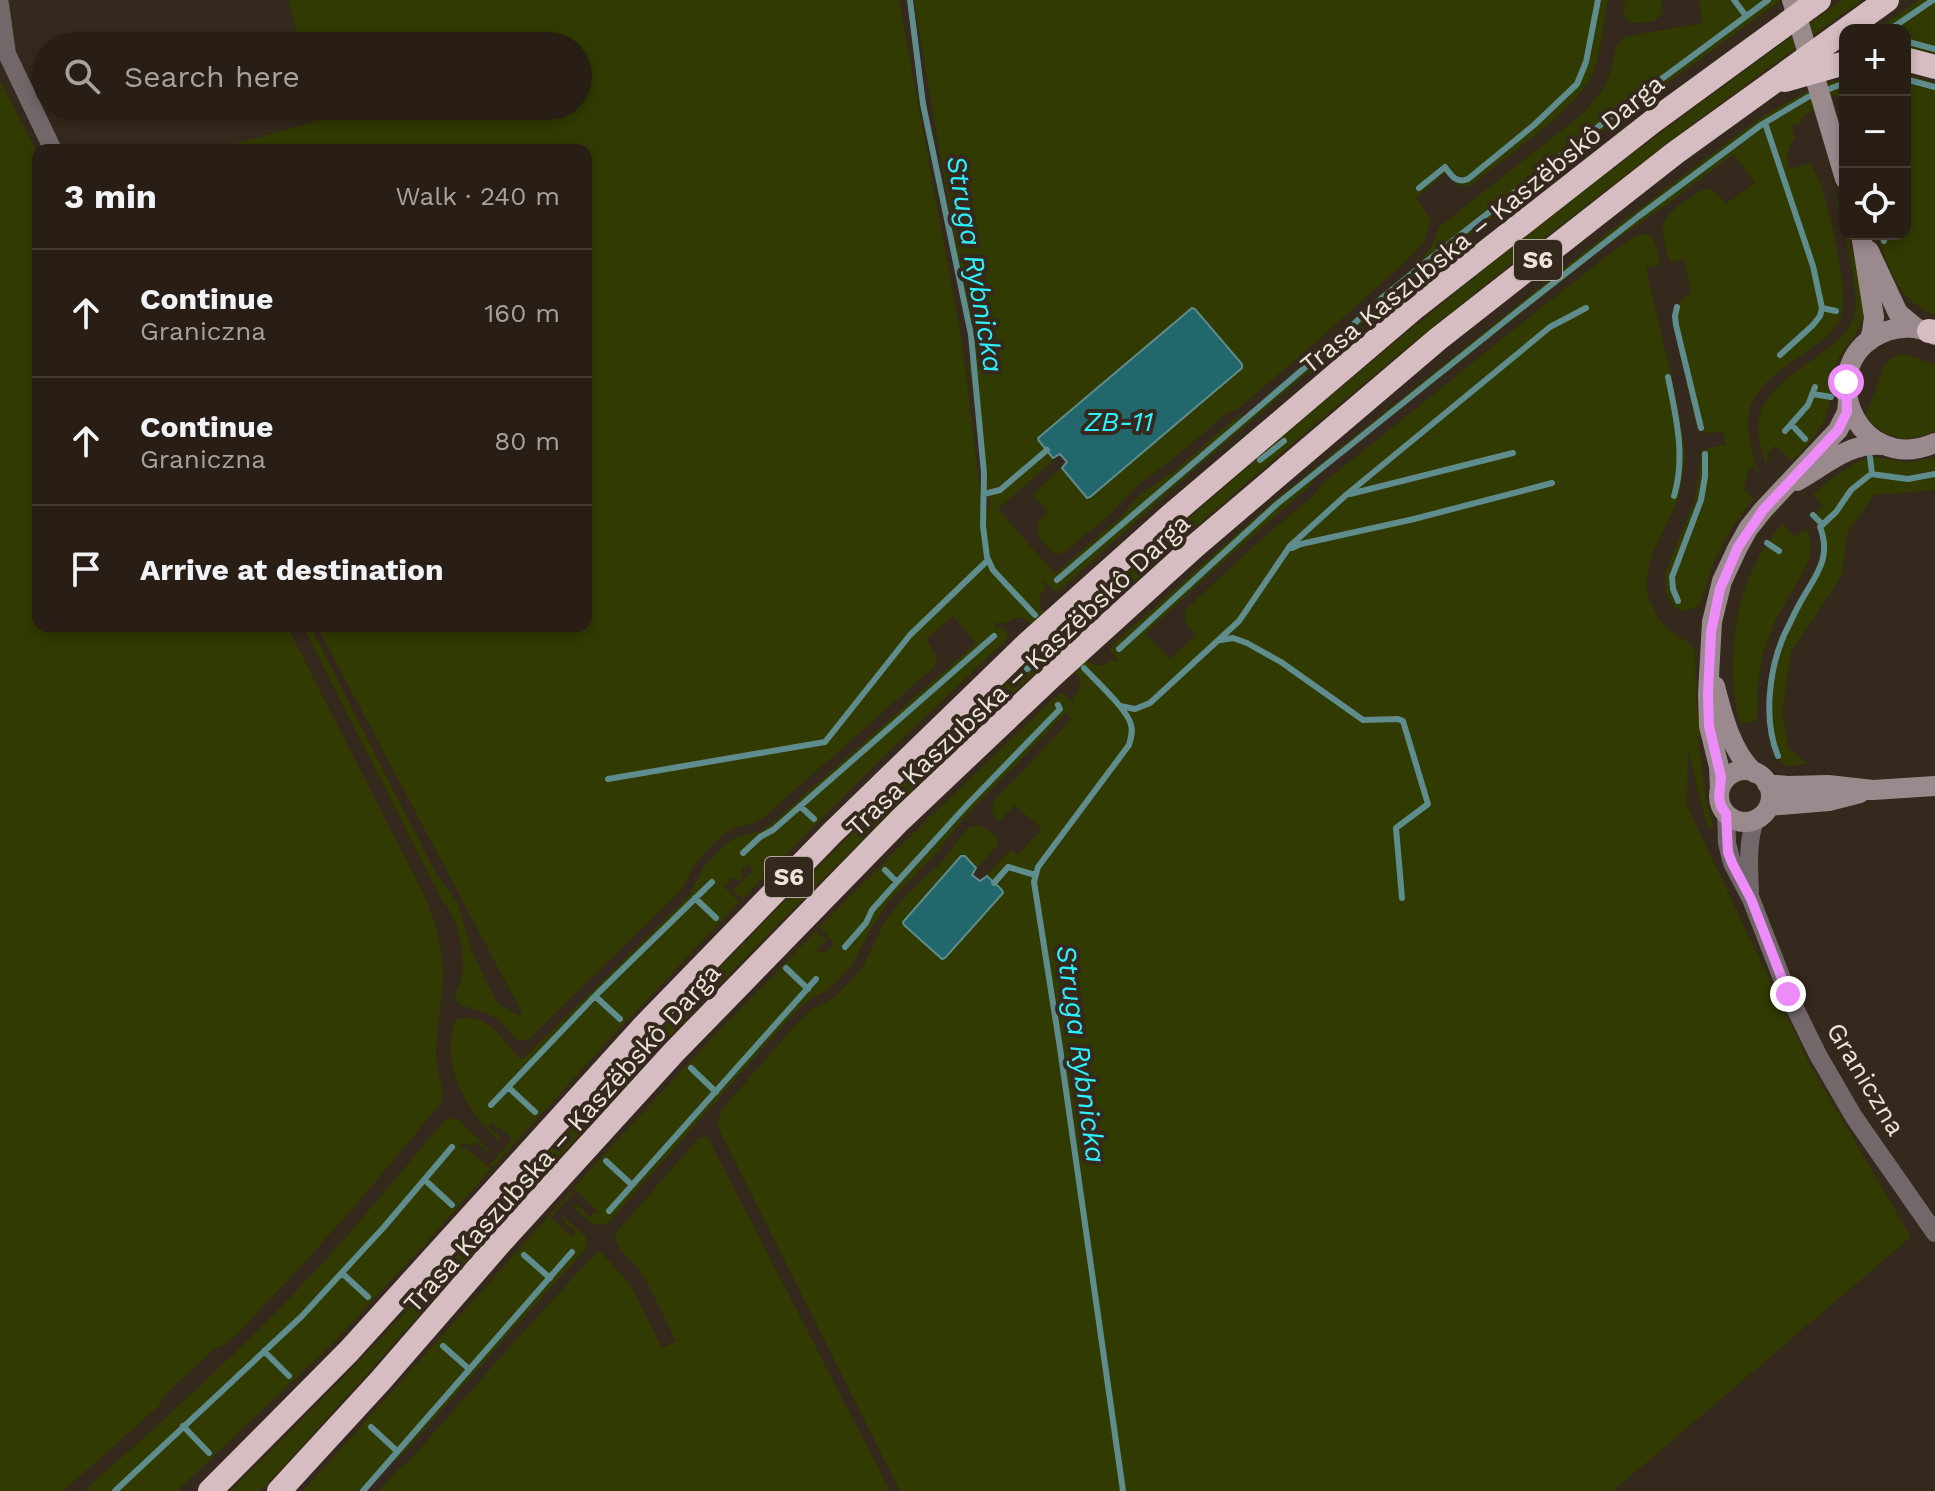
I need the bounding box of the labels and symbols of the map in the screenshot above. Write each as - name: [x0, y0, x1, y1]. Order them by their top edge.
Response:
- street label: Trasa Kaszubska – Kaszëbskô Darga: [1294, 68, 1670, 380]
- water label: Struga Rybnicka: [940, 153, 1010, 375]
- road number: S6: [1514, 240, 1562, 280]
- route start: [1828, 364, 1864, 400]
- water label: ZB-11: [1083, 405, 1154, 438]
- street label: Trasa Kaszubska – Kaszëbskô Darga: [840, 507, 1196, 842]
- road number: S6: [765, 857, 813, 897]
- water label: Struga Rybnicka: [1049, 943, 1113, 1165]
- street label: Trasa Kaszubska – Kaszëbskô Darga: [397, 957, 727, 1318]
- route end: [1770, 976, 1806, 1012]
- street label: Graniczna: [1821, 1017, 1911, 1141]

